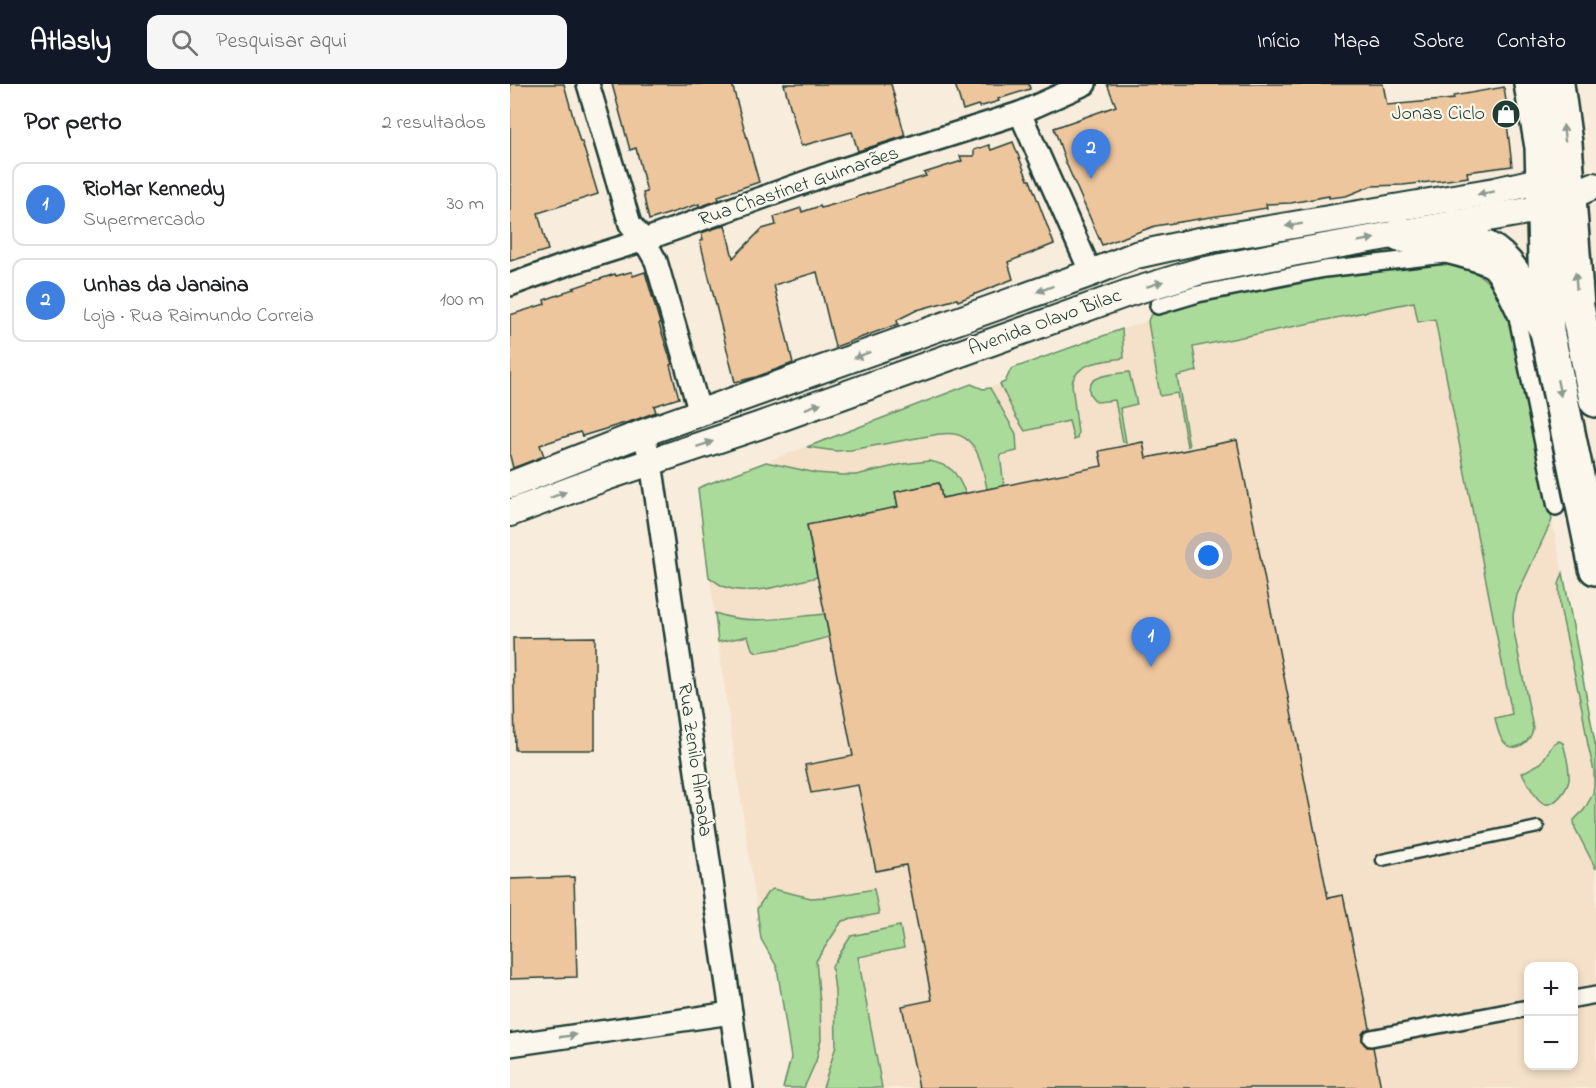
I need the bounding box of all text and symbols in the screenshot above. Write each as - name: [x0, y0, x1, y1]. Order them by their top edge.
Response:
- search box: [147, 15, 567, 69]
- text: Atlasly: [30, 22, 111, 63]
- icon: search: [168, 26, 201, 59]
- text: Pesquisar aqui: [216, 26, 347, 58]
- text: Início: [1257, 27, 1300, 57]
- text: Mapa: [1333, 27, 1380, 57]
- text: Sobre: [1413, 27, 1464, 57]
- text: Contato: [1497, 27, 1566, 57]
- shop icon: Jonas Ciclo: [1490, 98, 1522, 130]
- place label: Jonas Ciclo: [1392, 100, 1485, 129]
- text: Por perto: [24, 104, 122, 142]
- text: 2 resultados: [382, 109, 486, 138]
- one-way arrow: [1559, 124, 1568, 143]
- pin: 2: [1072, 130, 1110, 179]
- street label: Rua Chastinet Guimarães: [695, 139, 903, 235]
- text: RioMar Kennedy: [83, 174, 225, 206]
- one-way arrow: [1477, 188, 1496, 197]
- text: 1: [42, 190, 49, 219]
- text: 30 m: [447, 190, 484, 219]
- text: Supermercado: [83, 206, 205, 235]
- one-way arrow: [1284, 221, 1303, 230]
- one-way arrow: [1357, 235, 1376, 244]
- text: Unhas da Janaina: [83, 270, 249, 302]
- one-way arrow: [1571, 271, 1580, 290]
- one-way arrow: [1146, 279, 1164, 288]
- street label: Avenida Olavo Bilac: [965, 282, 1126, 364]
- one-way arrow: [1036, 285, 1054, 295]
- text: 2: [41, 286, 50, 315]
- text: 100 m: [440, 286, 484, 315]
- text: Loja · Rua Raimundo Correia: [83, 302, 314, 331]
- one-way arrow: [852, 351, 870, 361]
- one-way arrow: [1555, 379, 1565, 397]
- one-way arrow: [805, 401, 823, 411]
- one-way arrow: [696, 439, 714, 448]
- one-way arrow: [549, 490, 567, 500]
- your location: [1194, 541, 1223, 570]
- pin: 1: [1132, 618, 1170, 667]
- street label: Rua Zenilo Almada: [669, 681, 719, 839]
- map controls: [1524, 962, 1578, 1070]
- button: +: [1524, 962, 1578, 1016]
- button: −: [1524, 1016, 1578, 1070]
- one-way arrow: [559, 1032, 578, 1041]

